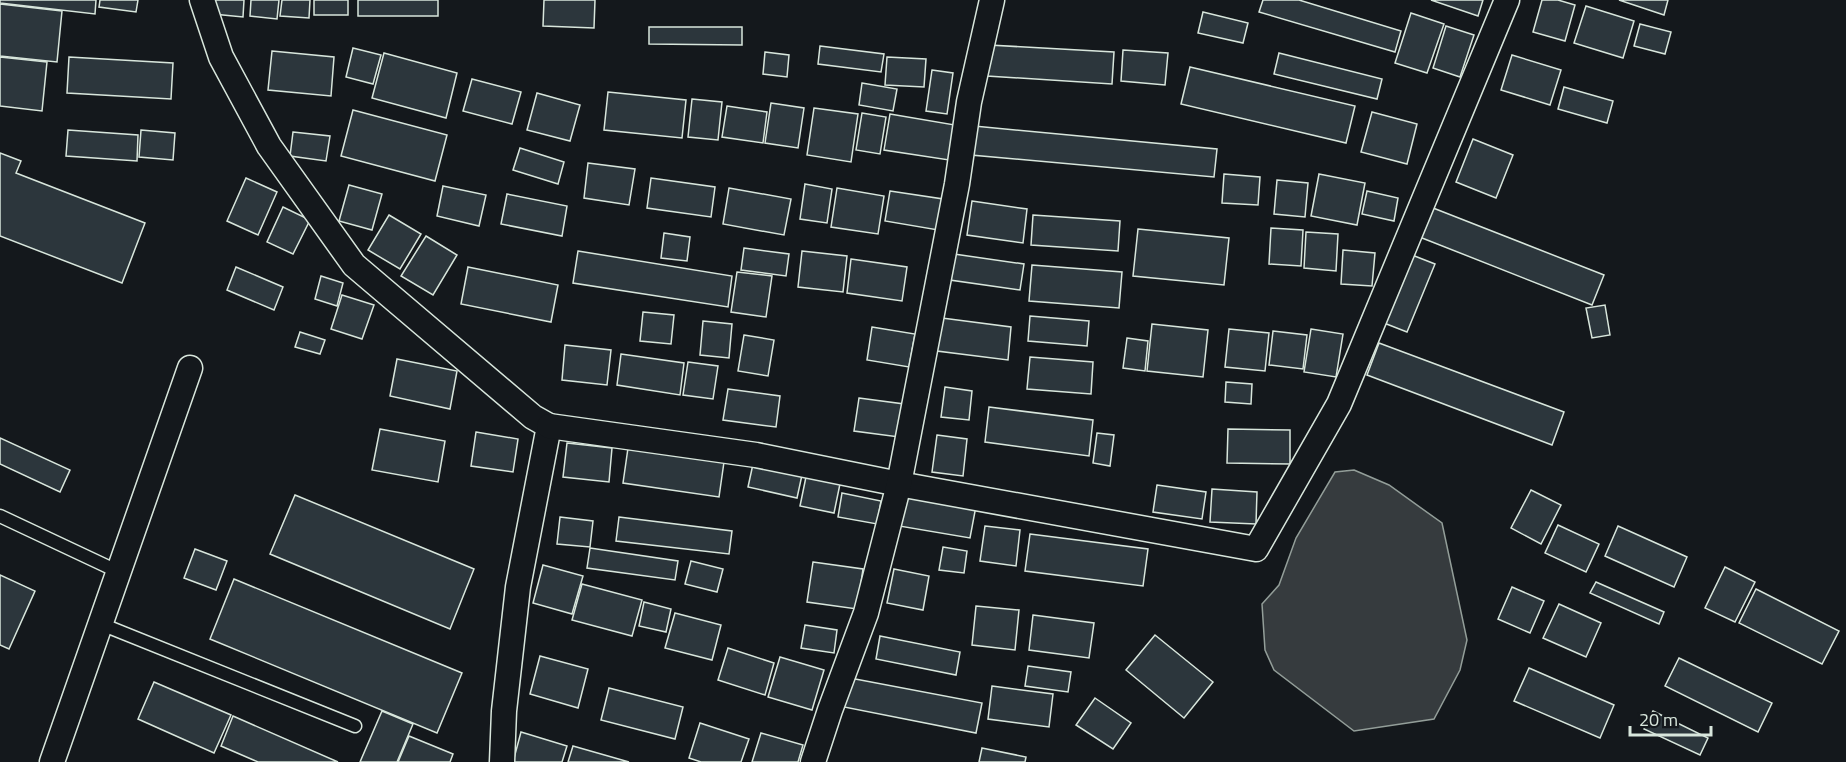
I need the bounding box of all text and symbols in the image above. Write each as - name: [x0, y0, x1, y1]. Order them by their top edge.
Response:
- scale bar: [1630, 699, 1711, 737]
- text: 20 m: [1639, 706, 1678, 733]

